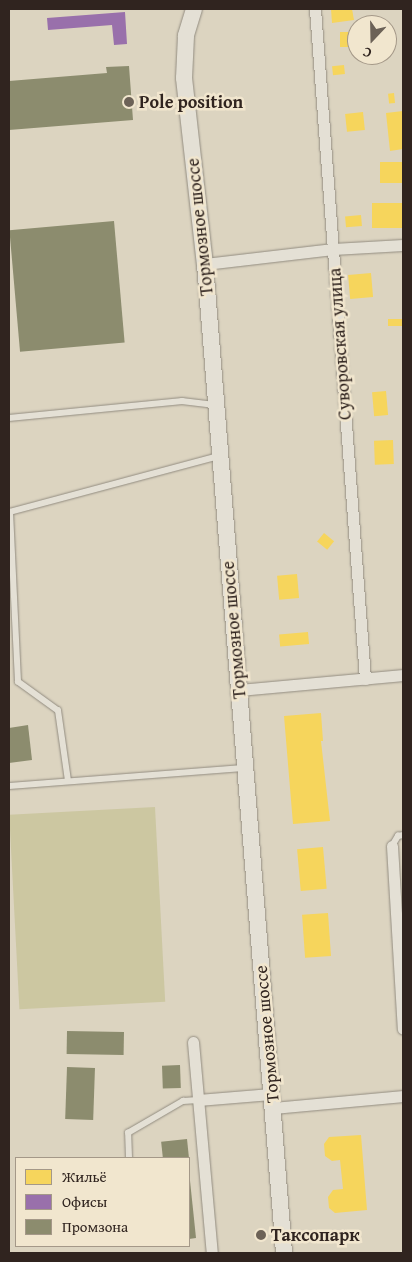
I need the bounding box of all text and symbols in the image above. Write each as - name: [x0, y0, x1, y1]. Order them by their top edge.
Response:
- north arrow: [347, 15, 397, 65]
- text: С: [360, 42, 374, 64]
- place label: Pole position: [139, 91, 243, 113]
- marker: Pole position: [123, 96, 135, 108]
- street label: Тормозное шоссе: [182, 157, 218, 297]
- street label: Суворовская улица: [324, 267, 356, 421]
- street label: Тормозное шоссе: [217, 560, 251, 700]
- street label: Тормозное шоссе: [250, 964, 284, 1104]
- legend: [15, 1157, 190, 1247]
- text: Жильё: [62, 1166, 107, 1187]
- text: Офисы: [62, 1191, 107, 1212]
- text: Промзона: [62, 1216, 128, 1237]
- place label: Таксопарк: [271, 1224, 360, 1246]
- marker: Таксопарк: [255, 1229, 267, 1241]

